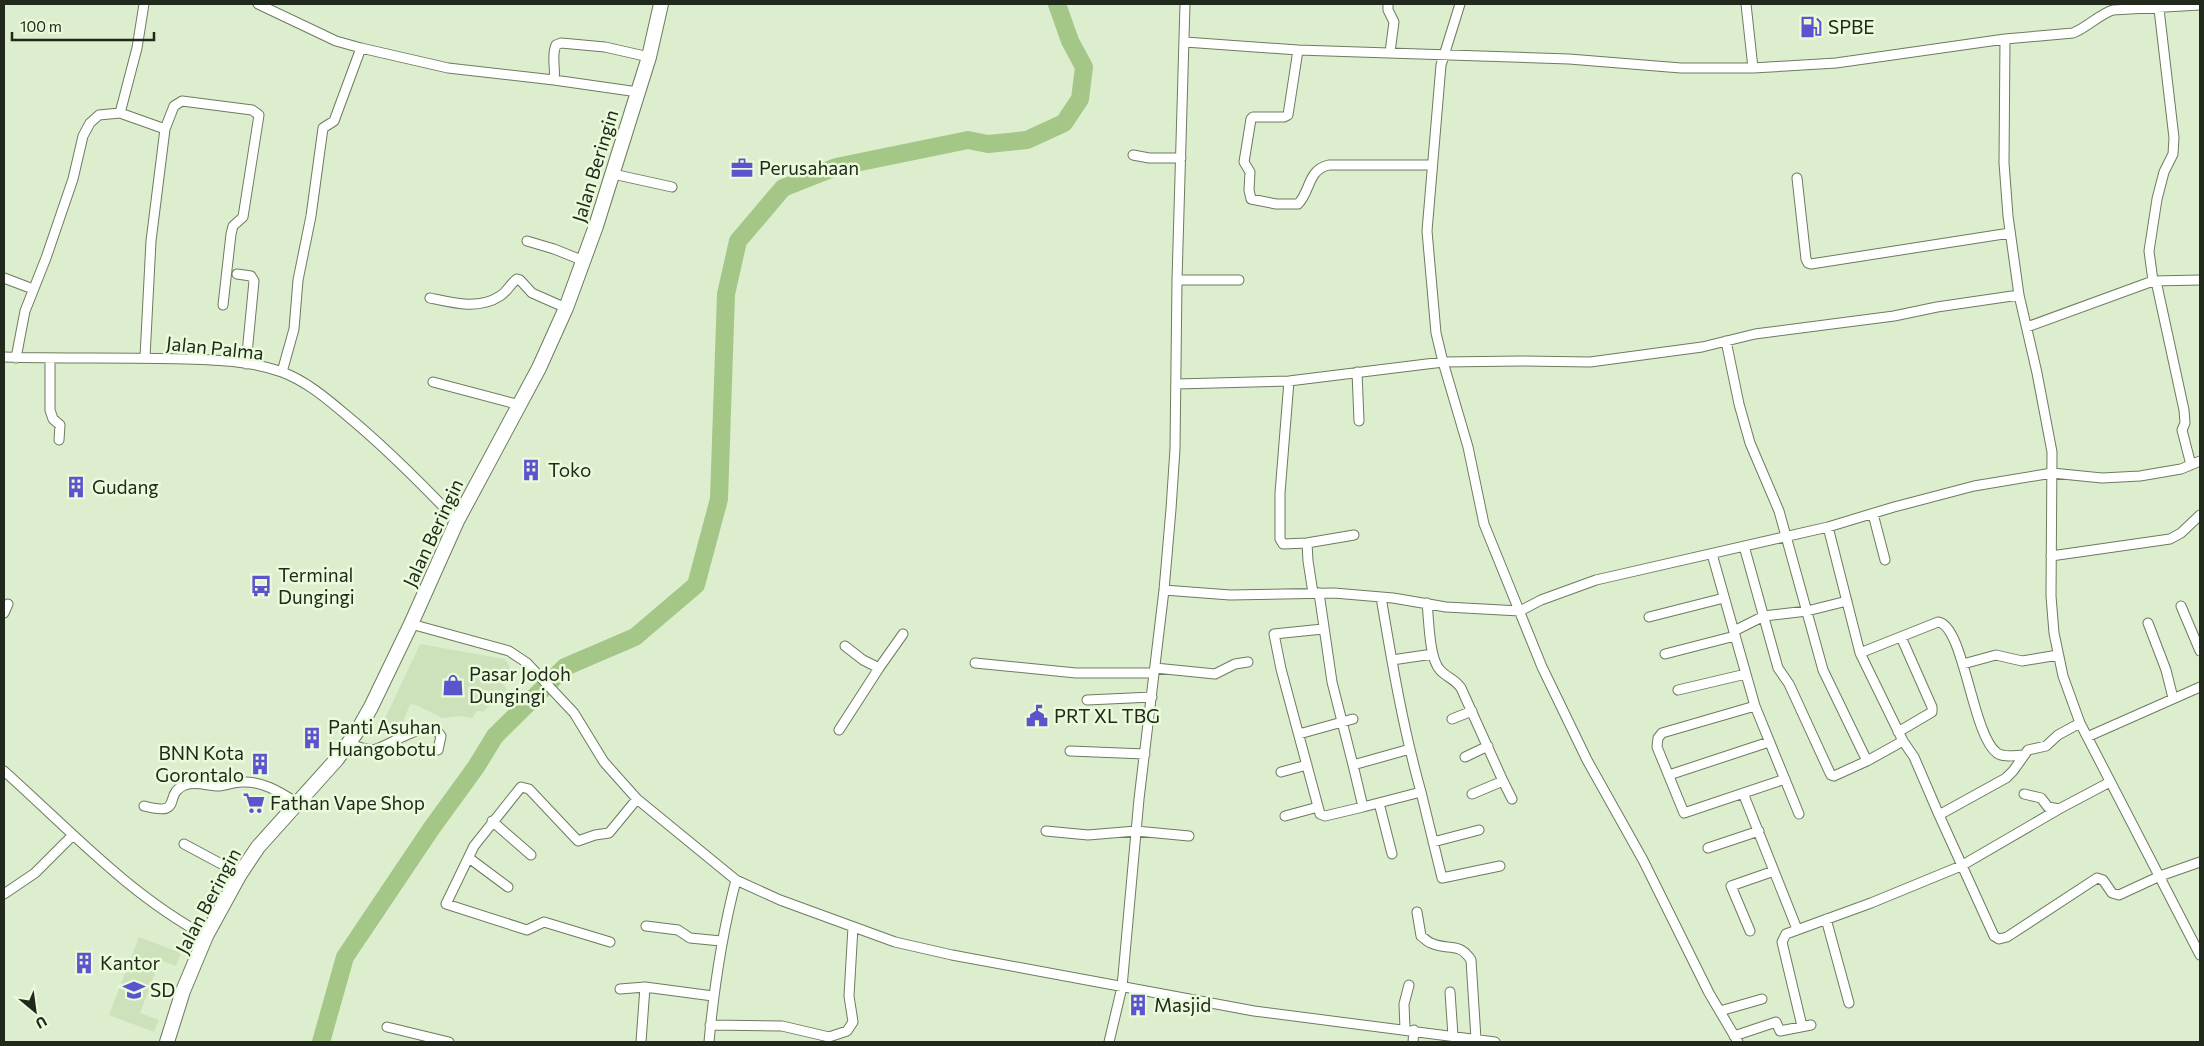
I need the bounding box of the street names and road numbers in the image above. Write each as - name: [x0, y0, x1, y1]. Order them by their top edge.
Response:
- street label: Jalan Beringin: [566, 107, 623, 225]
- street label: Jalan Palma: [165, 331, 265, 364]
- street label: Jalan Beringin: [398, 475, 468, 590]
- street label: Jalan Beringin: [170, 844, 245, 958]

